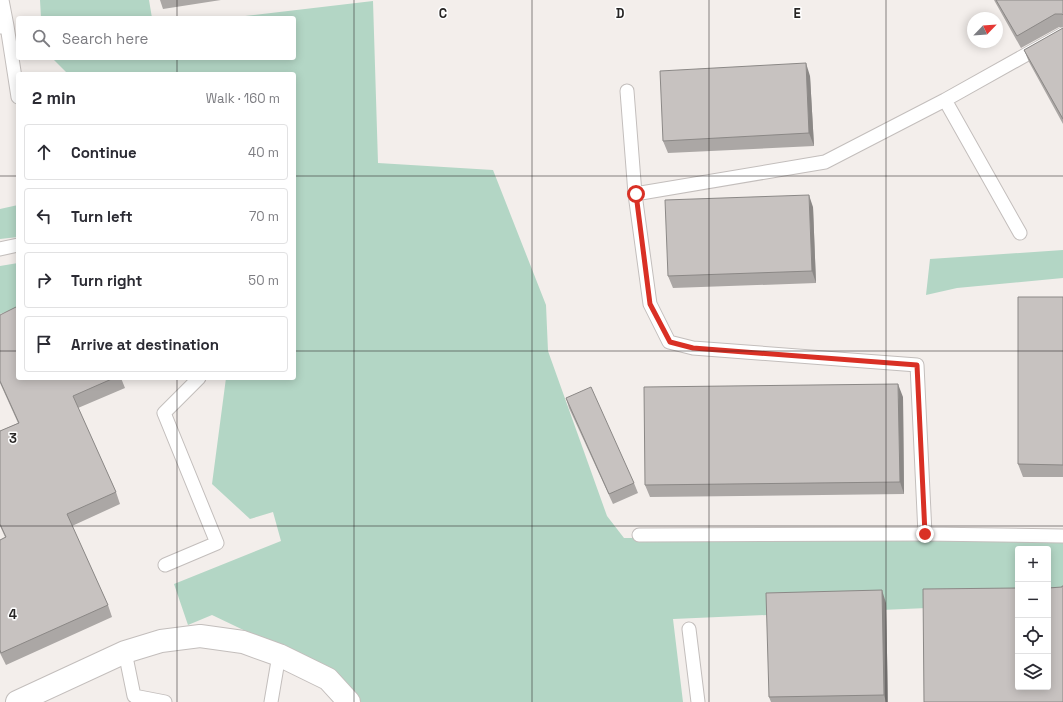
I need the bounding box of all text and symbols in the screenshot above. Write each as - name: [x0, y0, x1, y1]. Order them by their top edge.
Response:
- text: C: [439, 5, 447, 22]
- text: D: [616, 5, 625, 22]
- text: E: [793, 5, 801, 22]
- north arrow: [967, 12, 1003, 48]
- search box: [16, 16, 296, 60]
- icon: search: [30, 27, 52, 49]
- text: Search here: [62, 29, 148, 48]
- text: 2 min: [32, 87, 76, 109]
- text: Walk · 160 m: [206, 90, 280, 107]
- icon: ahead: [33, 141, 55, 163]
- text: Continue: [71, 143, 137, 162]
- text: 40 m: [248, 144, 279, 161]
- route start: [627, 185, 645, 203]
- icon: left: [33, 205, 55, 227]
- text: Turn left: [71, 207, 133, 226]
- text: 70 m: [249, 208, 279, 225]
- icon: right: [33, 269, 55, 291]
- text: Turn right: [71, 271, 142, 290]
- text: 50 m: [248, 272, 279, 289]
- icon: arrive: [33, 333, 55, 355]
- text: Arrive at destination: [71, 335, 219, 354]
- text: 3: [9, 430, 17, 447]
- route end: [916, 525, 934, 543]
- map controls: [1015, 546, 1051, 690]
- button: +: [1015, 546, 1051, 582]
- button: −: [1015, 582, 1051, 618]
- text: 4: [9, 606, 17, 623]
- button: locate: [1015, 618, 1051, 654]
- button: layers: [1015, 654, 1051, 690]

